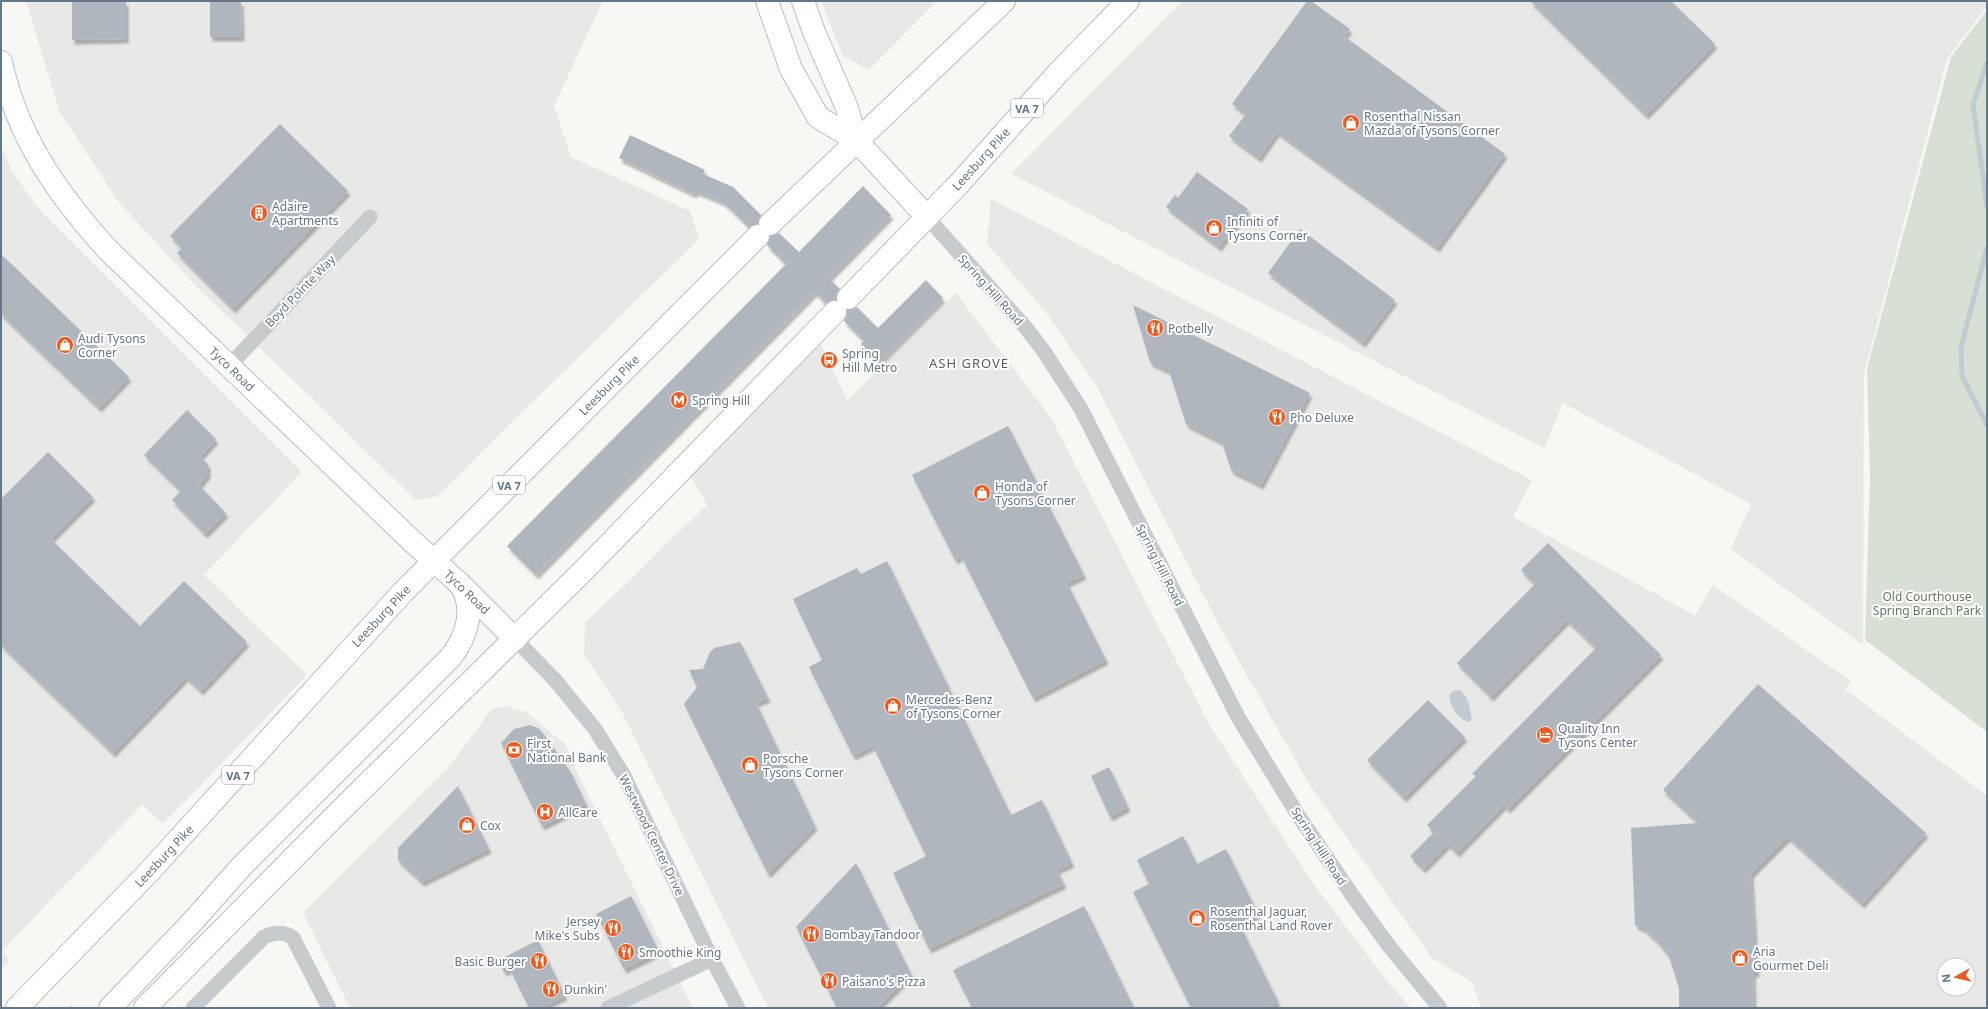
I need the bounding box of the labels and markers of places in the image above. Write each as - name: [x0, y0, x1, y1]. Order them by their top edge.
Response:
- place label: Rosenthal Nissan Mazda of Tysons Corner: [1364, 108, 1500, 139]
- shop icon: Rosenthal Nissan Mazda of Tysons Corner: [1341, 113, 1361, 133]
- place label: Adaire Apartments: [272, 198, 339, 229]
- building icon: Adaire Apartments: [249, 203, 269, 223]
- place label: Infiniti of Tysons Corner: [1227, 213, 1308, 244]
- shop icon: Infiniti of Tysons Corner: [1204, 218, 1224, 238]
- restaurant icon: Potbelly: [1145, 318, 1165, 338]
- place label: Potbelly: [1168, 320, 1214, 337]
- place label: Audi Tysons Corner: [78, 330, 146, 361]
- shop icon: Audi Tysons Corner: [55, 335, 75, 355]
- place label: Spring Hill Metro: [842, 345, 897, 376]
- bus stop icon: Spring Hill Metro: [819, 350, 839, 370]
- metro station icon: Spring Hill: [669, 390, 689, 410]
- place label: Spring Hill: [692, 392, 750, 409]
- restaurant icon: Pho Deluxe: [1267, 407, 1287, 427]
- place label: Pho Deluxe: [1290, 409, 1354, 426]
- place label: Honda of Tysons Corner: [995, 478, 1076, 509]
- shop icon: Honda of Tysons Corner: [972, 483, 992, 503]
- place label: Mercedes-Benz of Tysons Corner: [906, 691, 1001, 722]
- shop icon: Mercedes-Benz of Tysons Corner: [883, 696, 903, 716]
- place label: Quality Inn Tysons Center: [1558, 720, 1638, 751]
- hotel icon: Quality Inn Tysons Center: [1535, 725, 1555, 745]
- place label: First National Bank: [527, 735, 607, 766]
- bank icon: First National Bank: [504, 740, 524, 760]
- place label: Porsche Tysons Corner: [763, 750, 844, 781]
- shop icon: Porsche Tysons Corner: [740, 755, 760, 775]
- hospital icon: AllCare: [535, 802, 555, 822]
- place label: AllCare: [558, 804, 598, 821]
- shop icon: Cox: [457, 815, 477, 835]
- place label: Cox: [480, 817, 502, 834]
- place label: Rosenthal Jaguar, Rosenthal Land Rover: [1210, 903, 1333, 934]
- shop icon: Rosenthal Jaguar, Rosenthal Land Rover: [1187, 908, 1207, 928]
- place label: Jersey Mike's Subs: [535, 913, 601, 944]
- restaurant icon: Jersey Mike's Subs: [603, 918, 623, 938]
- restaurant icon: Bombay Tandoor: [801, 924, 821, 944]
- place label: Bombay Tandoor: [824, 926, 920, 943]
- restaurant icon: Smoothie King: [616, 942, 636, 962]
- place label: Aria Gourmet Deli: [1753, 943, 1829, 974]
- place label: Smoothie King: [639, 944, 721, 961]
- shop icon: Aria Gourmet Deli: [1730, 948, 1750, 968]
- restaurant icon: Basic Burger: [529, 951, 549, 971]
- place label: Basic Burger: [455, 953, 526, 970]
- restaurant icon: Paisano's Pizza: [819, 971, 839, 991]
- place label: Paisano's Pizza: [842, 973, 926, 990]
- restaurant icon: Dunkin': [541, 979, 561, 999]
- place label: Dunkin': [564, 981, 607, 998]

